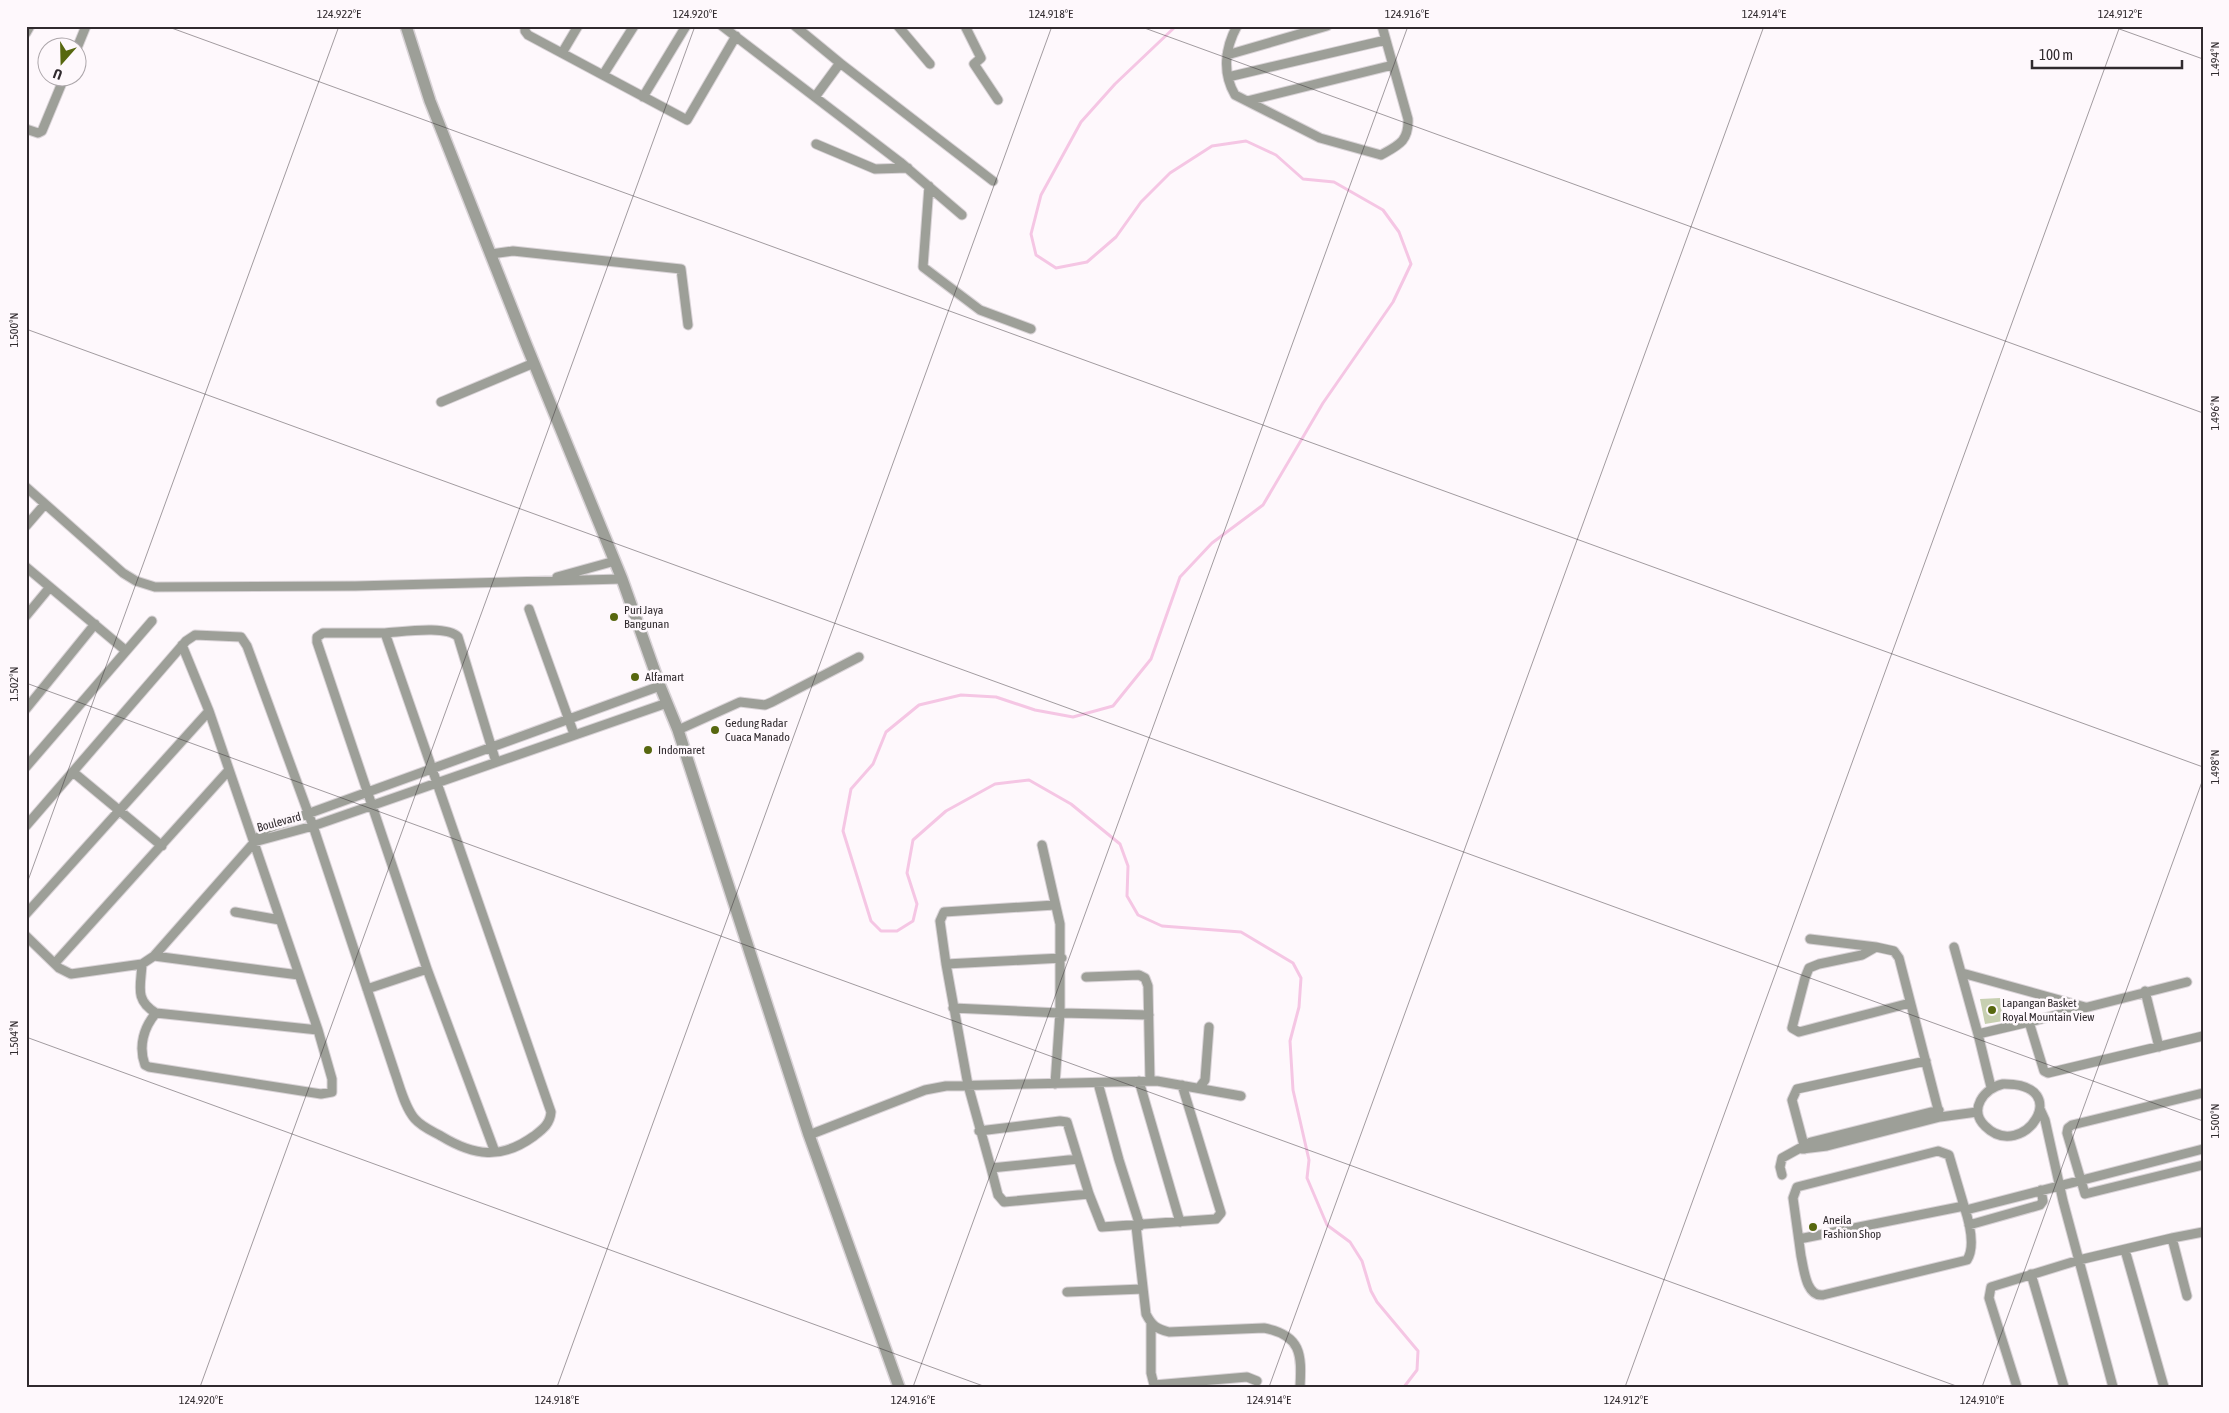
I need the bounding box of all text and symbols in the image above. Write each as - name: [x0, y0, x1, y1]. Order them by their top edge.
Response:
- text: 124.922°E: [317, 7, 361, 21]
- text: 124.920°E: [673, 7, 717, 21]
- text: 124.918°E: [1029, 7, 1073, 21]
- text: 124.916°E: [1385, 7, 1429, 21]
- text: 124.914°E: [1742, 7, 1786, 21]
- text: 124.912°E: [2098, 7, 2142, 21]
- north arrow: [38, 38, 88, 88]
- scale bar: [2032, 38, 2182, 70]
- text: 1.494°N: [2208, 41, 2222, 77]
- text: 100 m: [2039, 46, 2073, 63]
- text: U: [51, 65, 64, 83]
- text: 1.500°N: [7, 312, 21, 348]
- text: 1.496°N: [2208, 395, 2222, 431]
- place label: Puri Jaya Bangunan: [624, 603, 669, 631]
- marker: Puri Jaya Bangunan: [608, 611, 620, 623]
- text: 1.502°N: [7, 666, 21, 702]
- place label: Alfamart: [645, 670, 685, 684]
- marker: Alfamart: [629, 671, 641, 683]
- place label: Gedung Radar Cuaca Manado: [725, 716, 790, 744]
- marker: Gedung Radar Cuaca Manado: [709, 724, 721, 736]
- place label: Indomaret: [658, 743, 705, 757]
- marker: Indomaret: [642, 744, 654, 756]
- text: 1.498°N: [2208, 749, 2222, 785]
- street label: Boulevard: [255, 809, 303, 835]
- place label: Lapangan Basket Royal Mountain View: [2002, 996, 2094, 1024]
- marker: Lapangan Basket Royal Mountain View: [1986, 1004, 1998, 1016]
- text: 1.504°N: [7, 1020, 21, 1056]
- text: 1.500°N: [2208, 1103, 2222, 1139]
- place label: Aneila Fashion Shop: [1823, 1213, 1882, 1241]
- marker: Aneila Fashion Shop: [1807, 1221, 1819, 1233]
- text: 124.920°E: [179, 1393, 223, 1407]
- text: 124.918°E: [535, 1393, 579, 1407]
- text: 124.916°E: [891, 1393, 935, 1407]
- text: 124.914°E: [1247, 1393, 1291, 1407]
- text: 124.912°E: [1604, 1393, 1648, 1407]
- text: 124.910°E: [1960, 1393, 2004, 1407]

